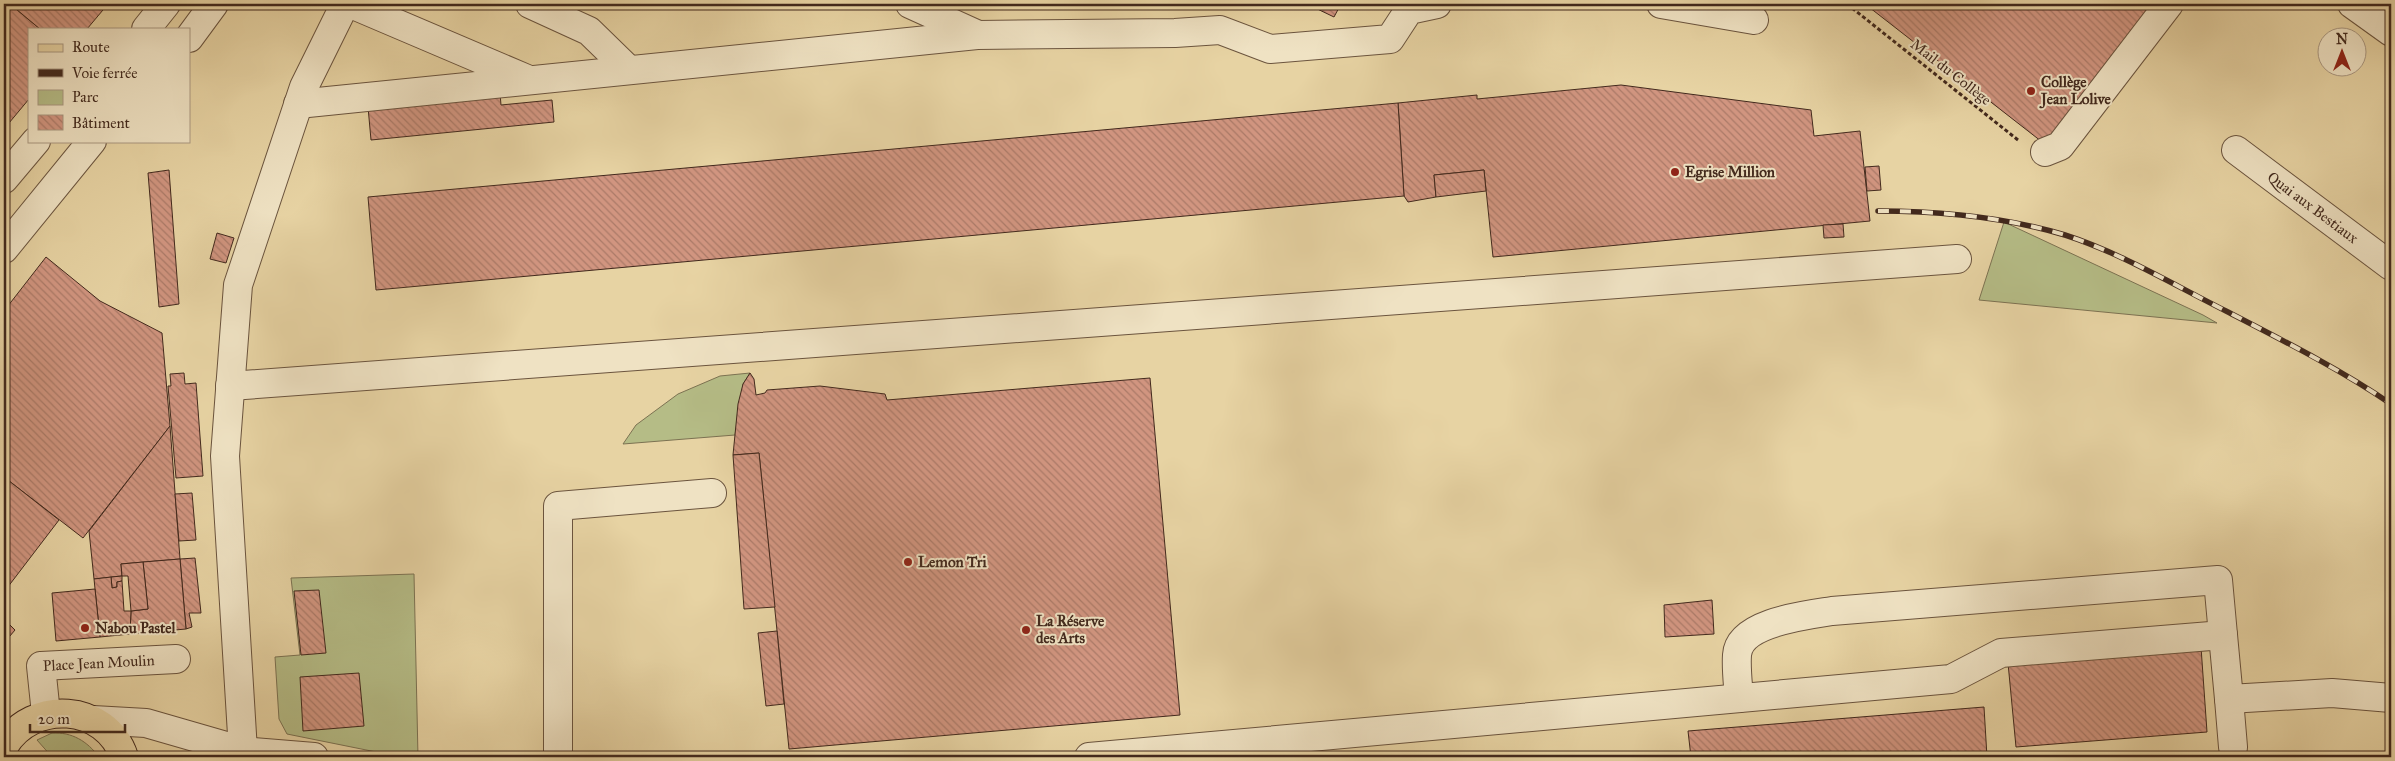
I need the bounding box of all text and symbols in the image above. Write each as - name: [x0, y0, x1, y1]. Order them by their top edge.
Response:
- legend: [28, 28, 190, 142]
- north arrow: [2318, 28, 2368, 78]
- text: N: [2336, 31, 2348, 48]
- street label: Mail du Collège: [1907, 35, 1995, 109]
- text: Route: [72, 38, 110, 56]
- text: Voie ferrée: [71, 64, 137, 82]
- place label: Collège Jean Lolive: [2039, 73, 2111, 109]
- marker: Collège Jean Lolive: [2025, 85, 2037, 97]
- text: Parc: [72, 88, 99, 106]
- text: Bâtiment: [72, 114, 131, 132]
- place label: Egrise Million: [1685, 163, 1776, 182]
- marker: Egrise Million: [1669, 166, 1681, 178]
- street label: Quai aux Bestiaux: [2264, 168, 2362, 247]
- place label: Lemon Tri: [918, 553, 987, 571]
- marker: Lemon Tri: [902, 556, 914, 568]
- place label: La Réserve des Arts: [1036, 612, 1105, 647]
- place label: Nabou Pastel: [95, 619, 177, 637]
- marker: Nabou Pastel: [79, 622, 91, 634]
- marker: La Réserve des Arts: [1020, 624, 1032, 636]
- street label: Place Jean Moulin: [42, 651, 155, 675]
- scale bar: [30, 701, 125, 733]
- text: 20 m: [38, 710, 70, 728]

